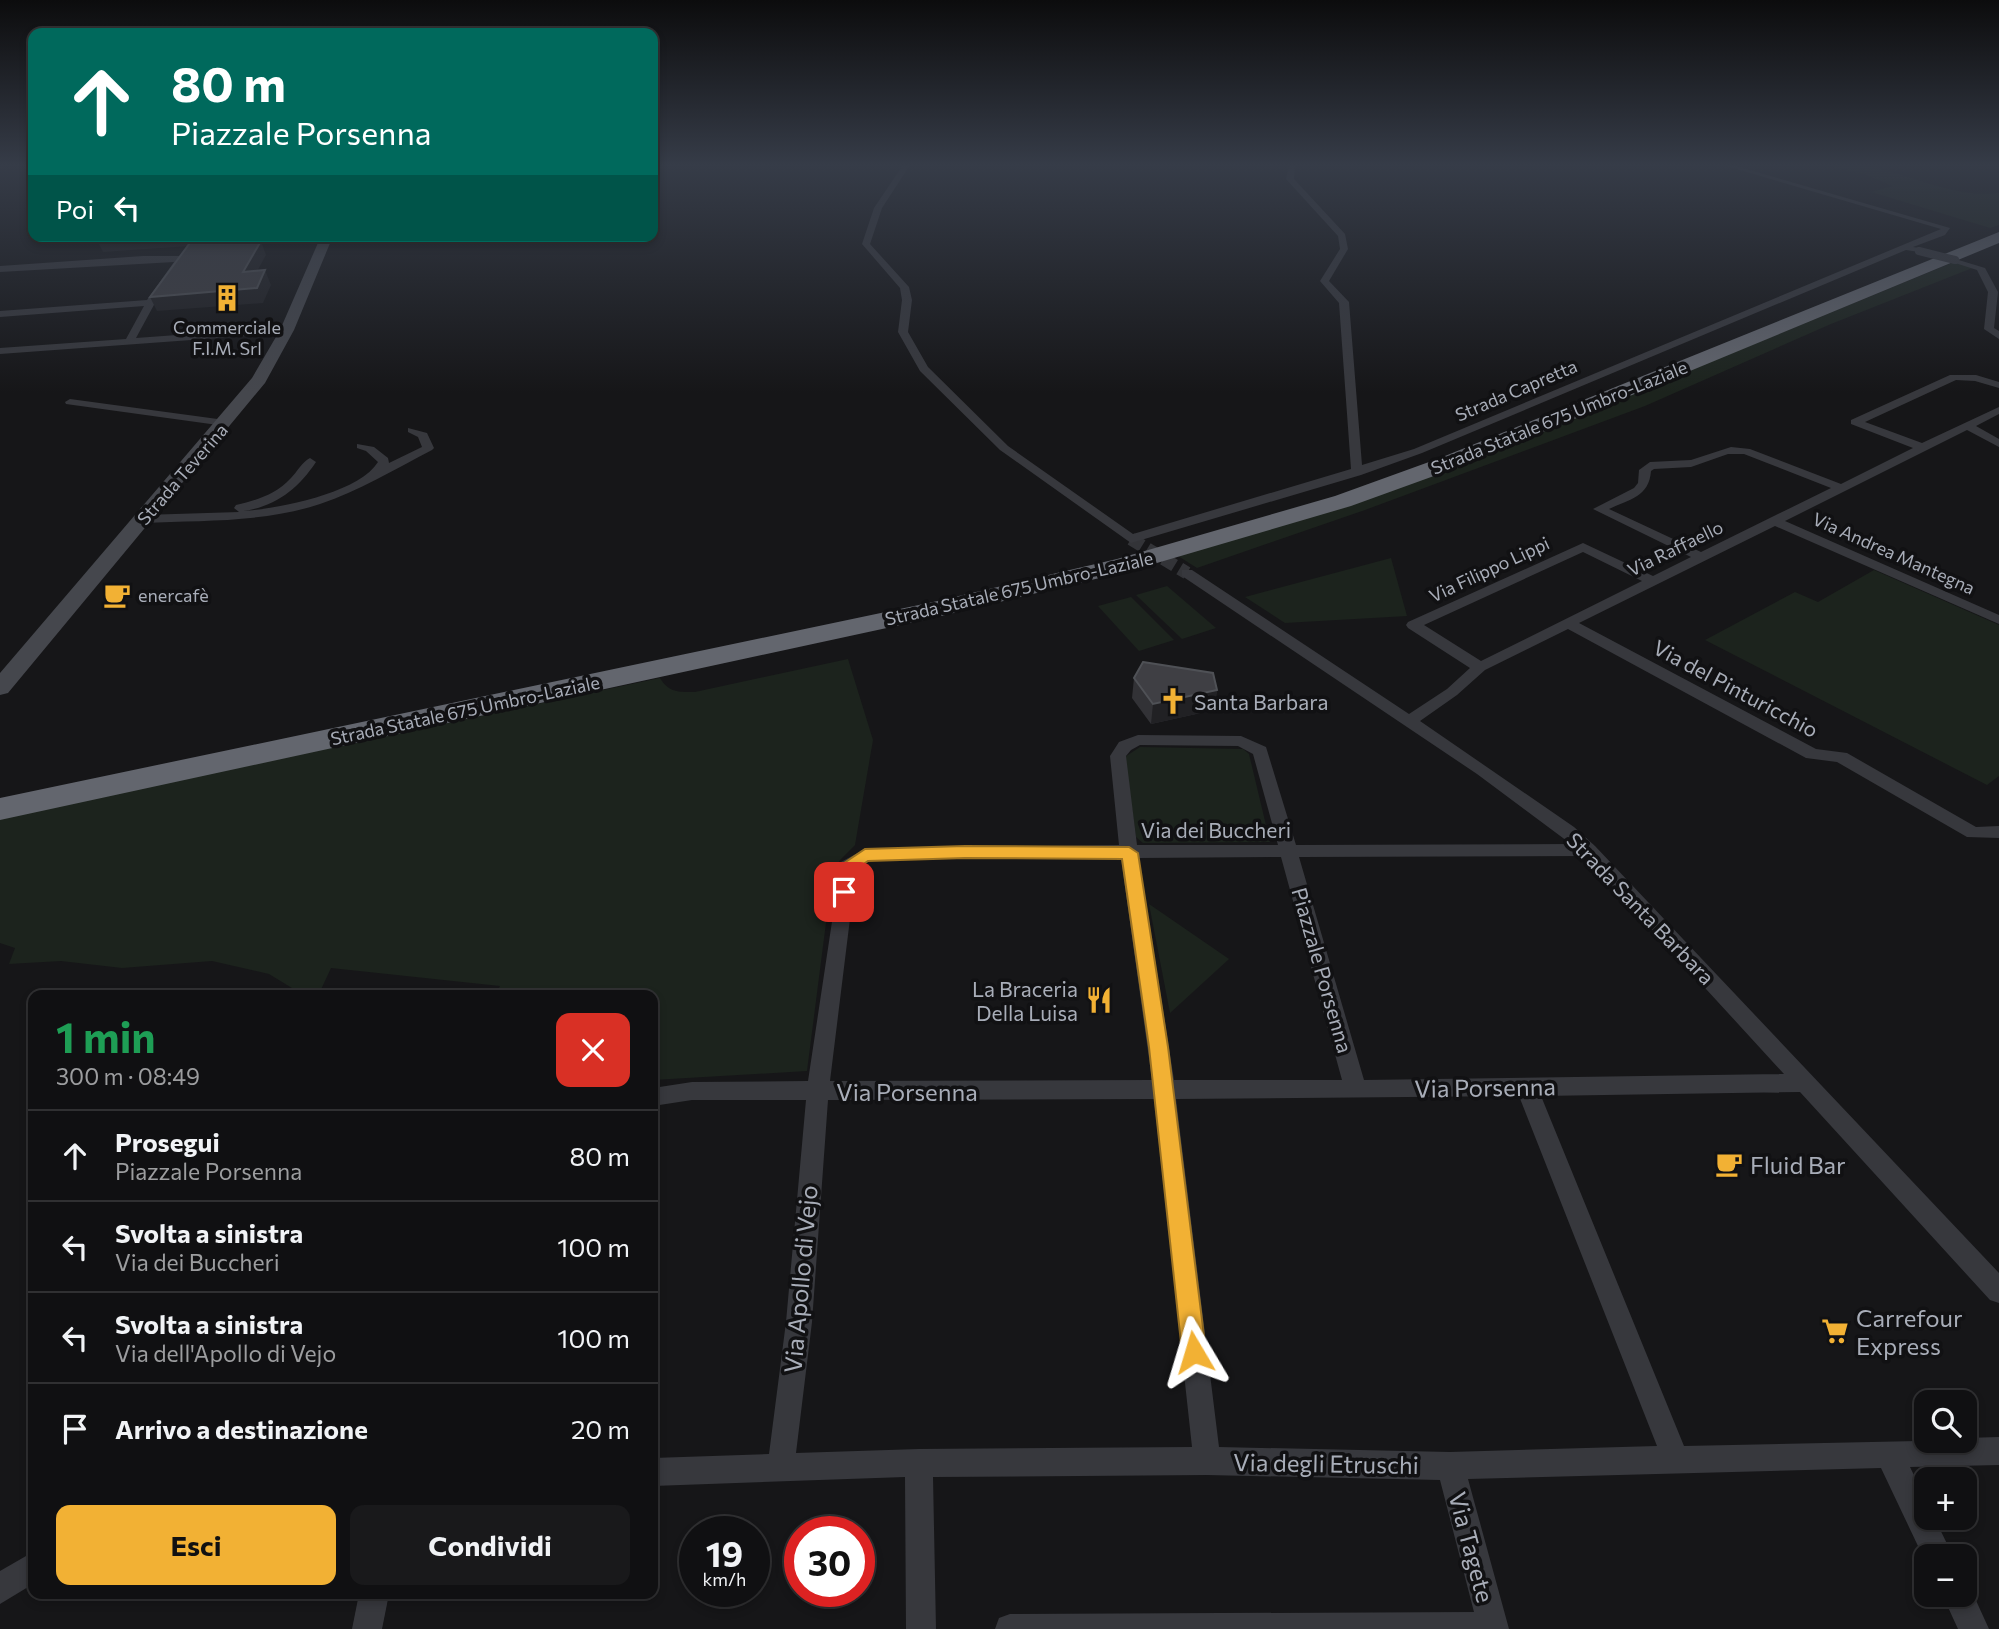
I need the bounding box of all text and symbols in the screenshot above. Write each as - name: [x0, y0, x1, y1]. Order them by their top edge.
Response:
- text: 80 m: [171, 52, 286, 112]
- icon: ahead: [56, 56, 147, 147]
- text: Piazzale Porsenna: [171, 112, 431, 152]
- icon: left: [108, 189, 146, 227]
- text: Poi: [56, 193, 94, 224]
- building icon: Commerciale F.I.M. Srl: [212, 283, 242, 313]
- place label: Commerciale F.I.M. Srl: [173, 316, 281, 359]
- street label: Strada Capretta: [1452, 354, 1580, 426]
- street label: Strada Statale 675 Umbro-Laziale: [1428, 355, 1690, 479]
- street label: Strada Teverina: [132, 419, 232, 529]
- street label: Via Andrea Mantegna: [1809, 507, 1979, 599]
- street label: Via Raffaello: [1624, 515, 1726, 581]
- street label: Via Filippo Lippi: [1425, 531, 1553, 607]
- street label: Strada Statale 675 Umbro-Laziale: [883, 546, 1155, 630]
- cafe icon: enercafè: [102, 580, 132, 610]
- place label: enercafè: [138, 584, 209, 606]
- street label: Via del Pinturicchio: [1649, 634, 1823, 742]
- street label: Strada Statale 675 Umbro-Laziale: [328, 671, 602, 749]
- church icon: Santa Barbara: [1158, 686, 1188, 716]
- place label: Santa Barbara: [1194, 689, 1328, 714]
- street label: Via dei Buccheri: [1141, 817, 1291, 842]
- street label: Strada Santa Barbara: [1562, 827, 1720, 989]
- pin: [814, 862, 874, 922]
- icon: arrive: [825, 873, 863, 911]
- street label: Piazzale Porsenna: [1287, 884, 1359, 1056]
- place label: La Braceria Della Luisa: [972, 976, 1078, 1025]
- restaurant icon: La Braceria Della Luisa: [1084, 985, 1114, 1015]
- text: 1 min: [56, 1010, 156, 1062]
- button: close: [556, 1013, 630, 1087]
- text: 300 m · 08:49: [56, 1062, 200, 1090]
- street label: Via Porsenna: [1414, 1071, 1556, 1103]
- street label: Via Porsenna: [836, 1077, 978, 1106]
- text: Prosegui: [115, 1126, 220, 1157]
- icon: ahead: [56, 1137, 94, 1175]
- text: 80 m: [570, 1140, 630, 1171]
- cafe icon: Fluid Bar: [1714, 1149, 1744, 1179]
- place label: Fluid Bar: [1750, 1150, 1846, 1179]
- text: Piazzale Porsenna: [115, 1157, 302, 1185]
- street label: Via Apollo di Vejo: [777, 1184, 823, 1374]
- text: Svolta a sinistra: [115, 1217, 303, 1248]
- icon: left: [56, 1228, 94, 1266]
- text: 100 m: [557, 1231, 630, 1262]
- text: Via dei Buccheri: [115, 1248, 280, 1276]
- place label: Carrefour Express: [1856, 1303, 1963, 1360]
- text: Svolta a sinistra: [115, 1308, 303, 1339]
- position arrow: [1157, 1315, 1231, 1389]
- supermarket icon: Carrefour Express: [1820, 1316, 1850, 1346]
- icon: left: [56, 1319, 94, 1357]
- text: 100 m: [557, 1322, 630, 1353]
- text: Via dell'Apollo di Vejo: [115, 1339, 336, 1367]
- map controls: [1914, 1390, 1977, 1607]
- button: search: [1914, 1390, 1977, 1453]
- icon: arrive: [56, 1410, 94, 1448]
- text: Arrivo a destinazione: [115, 1413, 368, 1444]
- text: 20 m: [571, 1413, 630, 1444]
- street label: Via degli Etruschi: [1233, 1447, 1419, 1479]
- button: +: [1914, 1467, 1977, 1530]
- street label: Via Tagete: [1443, 1489, 1501, 1605]
- button: Esci: [56, 1505, 336, 1585]
- button: Condividi: [350, 1505, 630, 1585]
- speed limit sign: 30: [784, 1516, 875, 1607]
- text: 19: [706, 1531, 743, 1574]
- button: −: [1914, 1544, 1977, 1607]
- text: km/h: [703, 1568, 746, 1590]

